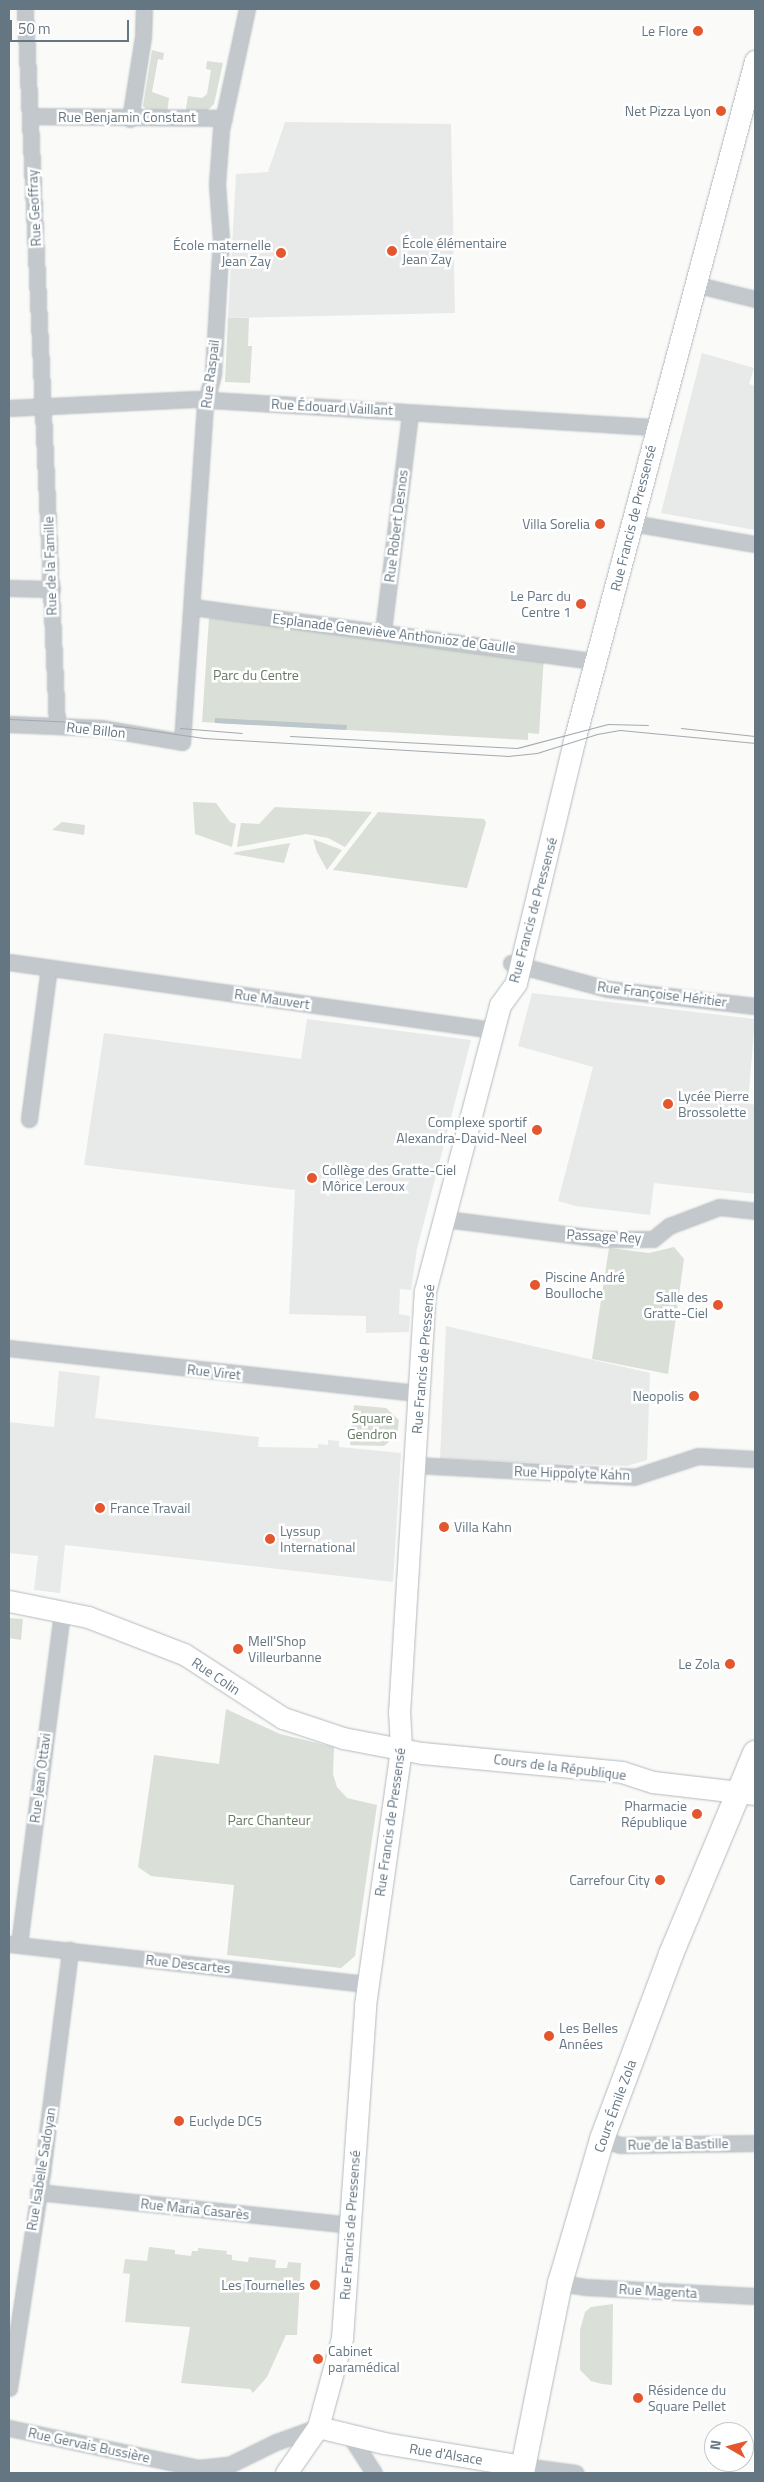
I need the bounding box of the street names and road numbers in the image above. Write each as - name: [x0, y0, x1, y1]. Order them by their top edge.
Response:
- street label: Rue Benjamin Constant: [58, 109, 196, 125]
- street label: Rue Geoffray: [24, 169, 44, 247]
- street label: Rue Raspail: [197, 339, 223, 409]
- street label: Rue Édouard Vaillant: [271, 395, 393, 419]
- street label: Rue Francis de Pressensé: [607, 443, 659, 593]
- street label: Rue Robert Desnos: [381, 469, 411, 583]
- street label: Rue de la Famille: [40, 516, 60, 616]
- street label: Esplanade Geneviève Anthonioz de Gaulle: [271, 610, 517, 656]
- street label: Rue Billon: [66, 719, 126, 741]
- street label: Rue Francis de Pressensé: [505, 835, 561, 985]
- street label: Rue Françoise Héritier: [596, 978, 728, 1010]
- street label: Rue Mauvert: [233, 985, 311, 1013]
- street label: Passage Rey: [566, 1226, 642, 1246]
- street label: Rue Francis de Pressensé: [408, 1283, 438, 1435]
- street label: Rue Viret: [186, 1361, 242, 1383]
- street label: Rue Hippolyte Kahn: [514, 1463, 630, 1483]
- street label: Rue Colin: [189, 1654, 243, 1698]
- street label: Rue Jean Ottavi: [26, 1732, 54, 1824]
- street label: Rue Francis de Pressensé: [371, 1746, 409, 1898]
- street label: Cours de la République: [493, 1751, 627, 1783]
- street label: Rue Descartes: [145, 1951, 231, 1977]
- street label: Cours Émile Zola: [590, 2057, 640, 2155]
- street label: Rue Isabelle Sadoyan: [23, 2106, 59, 2232]
- street label: Rue de la Bastille: [628, 2135, 728, 2153]
- street label: Rue Francis de Pressensé: [336, 2150, 364, 2300]
- street label: Rue Maria Casarès: [140, 2195, 250, 2223]
- street label: Rue Magenta: [618, 2281, 698, 2301]
- street label: Rue Gervais Bussière: [27, 2424, 151, 2466]
- street label: Rue d'Alsace: [408, 2440, 484, 2468]

